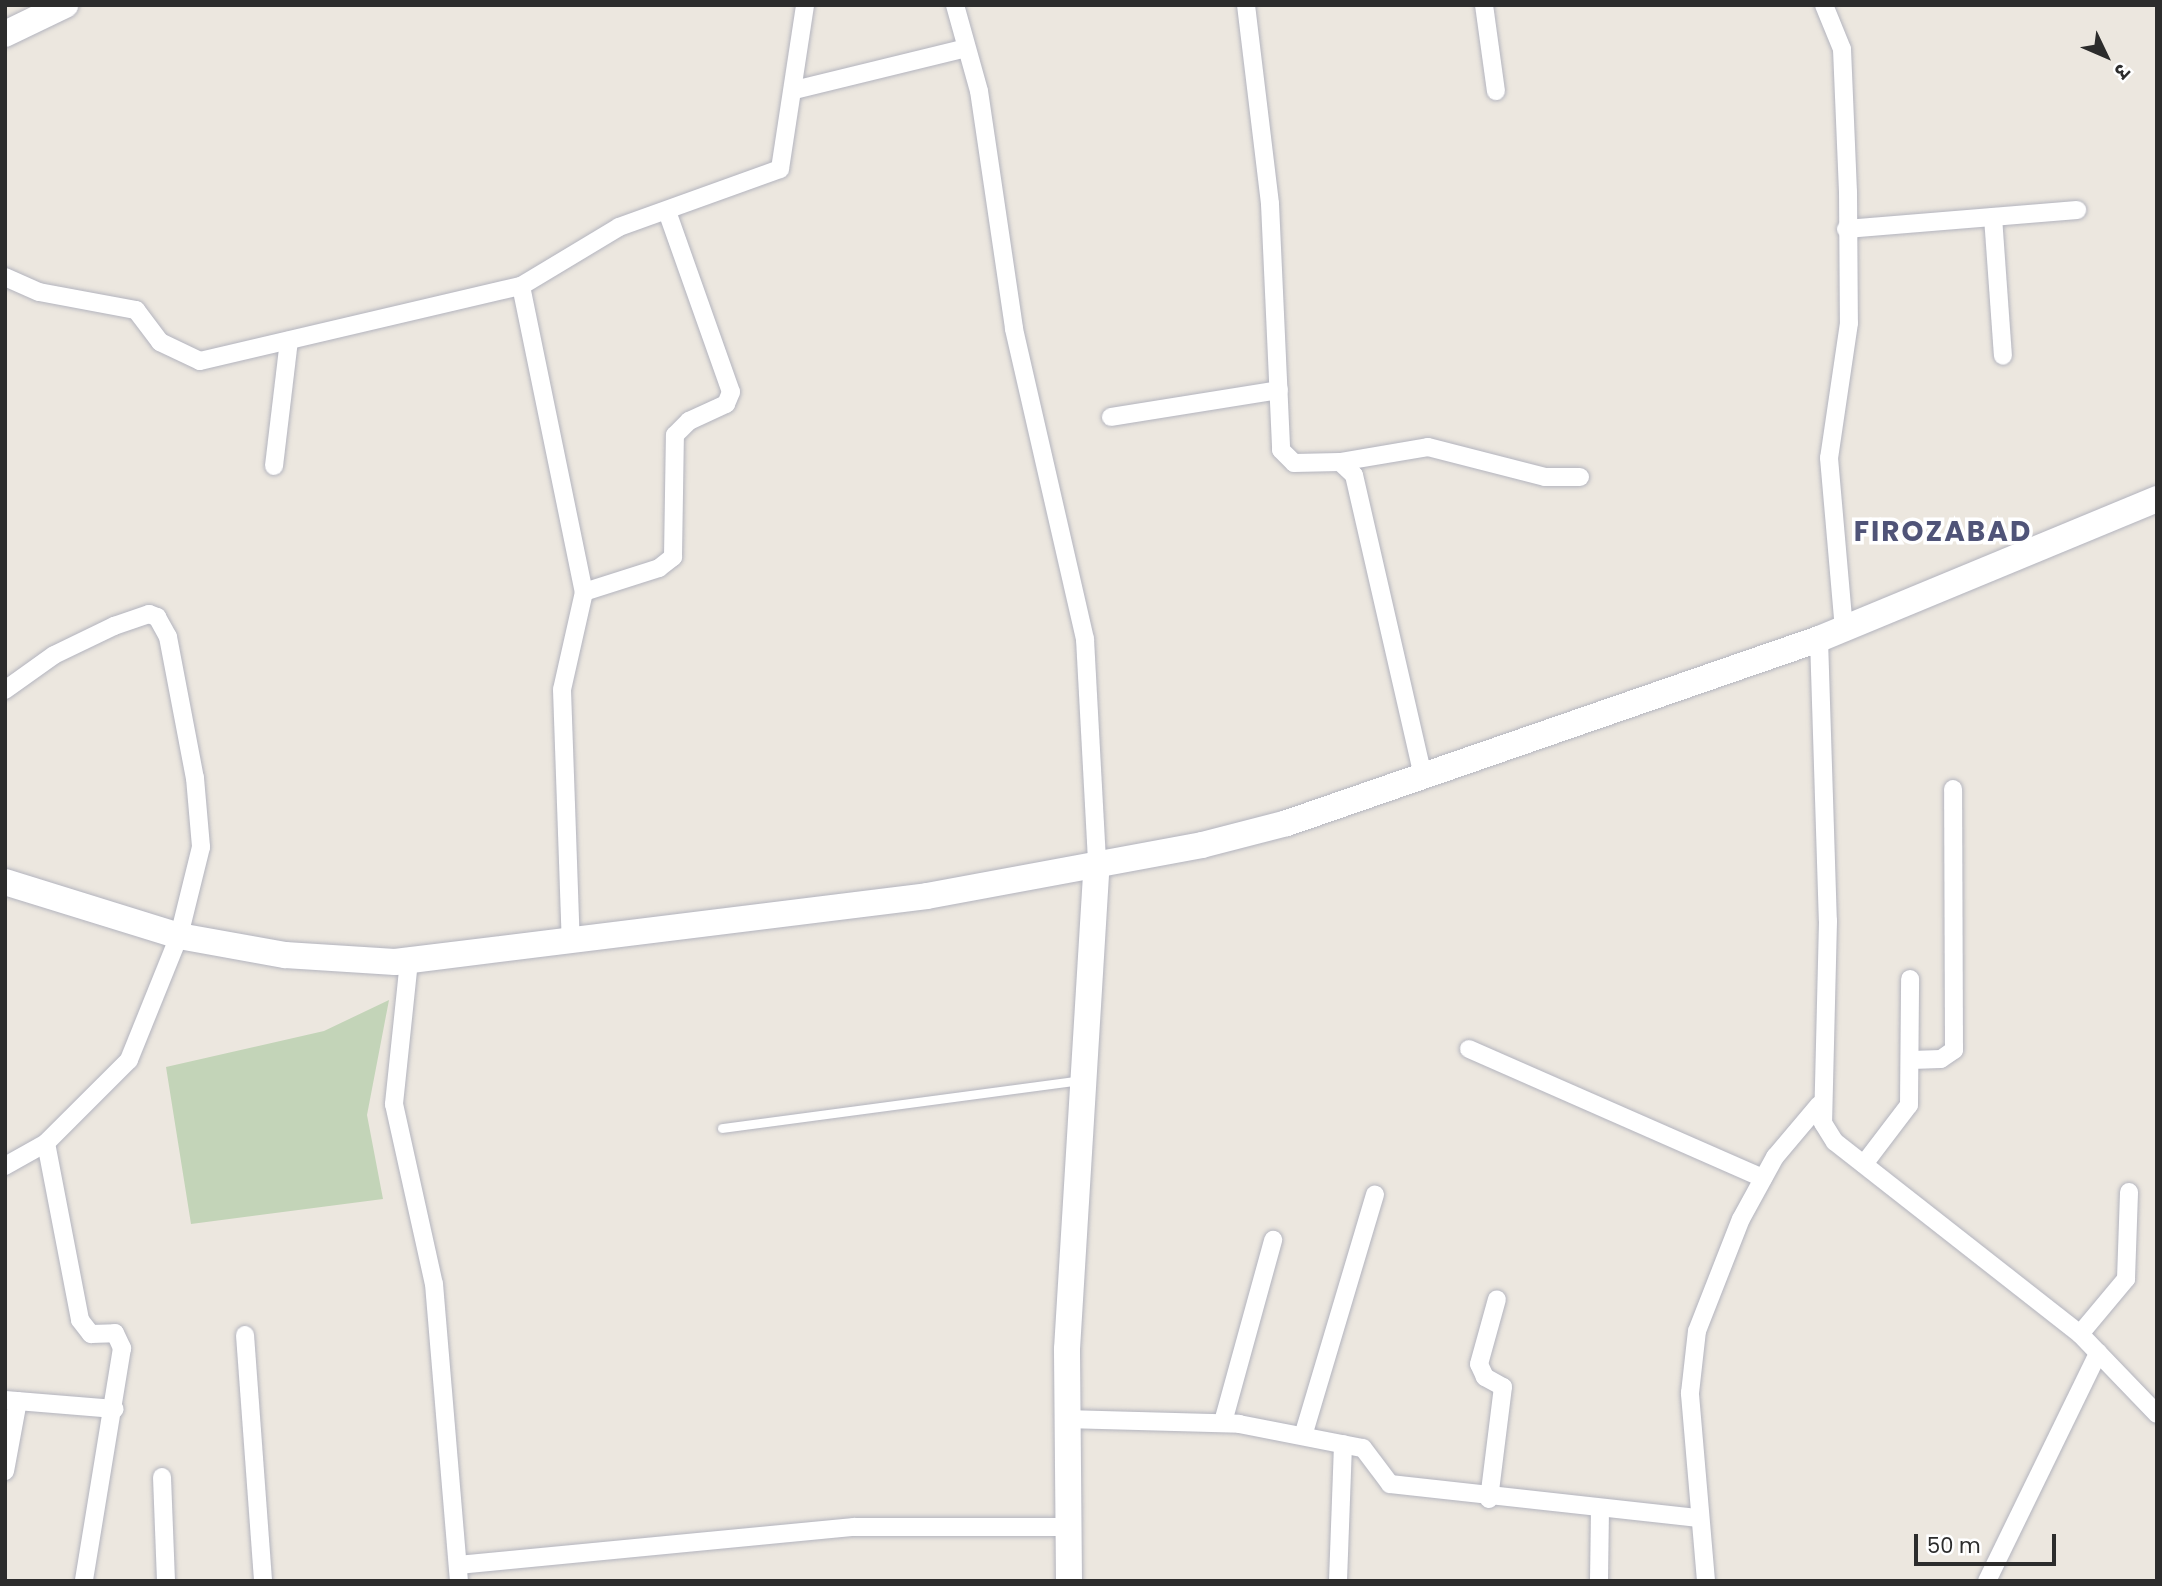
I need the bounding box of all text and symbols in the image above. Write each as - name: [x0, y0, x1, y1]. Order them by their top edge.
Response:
- north arrow: [2071, 21, 2141, 91]
- text: उ: [2108, 58, 2135, 84]
- district label: FIROZABAD: [1855, 515, 2031, 549]
- scale bar: [1917, 1520, 2059, 1564]
- text: 50 m: [1927, 1531, 1981, 1560]

